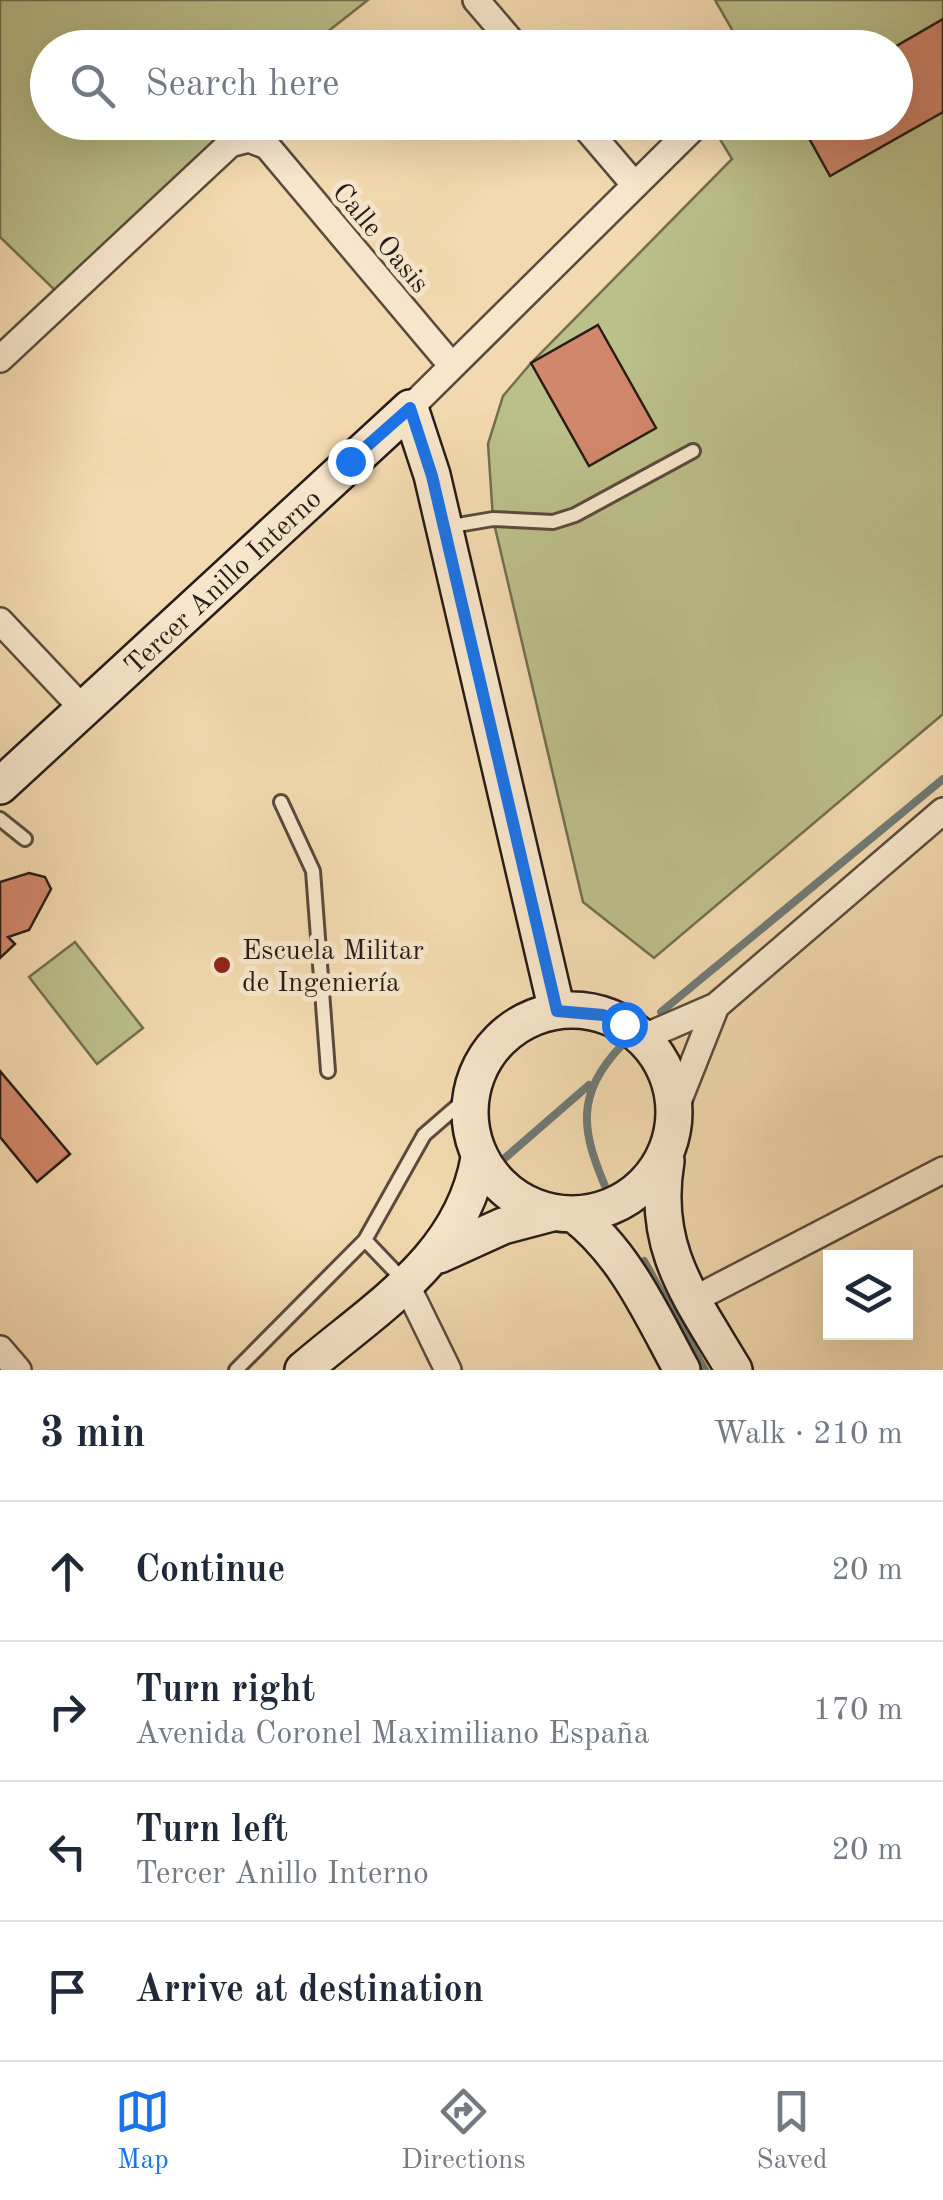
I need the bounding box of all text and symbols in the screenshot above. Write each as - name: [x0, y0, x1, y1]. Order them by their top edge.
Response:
- search box: [30, 30, 913, 140]
- icon: search: [65, 58, 120, 113]
- text: Search here: [145, 66, 340, 104]
- street label: Calle Oasis: [326, 179, 433, 299]
- route end: [328, 439, 374, 485]
- street label: Tercer Anillo Interno: [120, 485, 328, 681]
- place label: Escuela Militar de Ingeniería: [242, 938, 424, 998]
- marker: Escuela Militar de Ingeniería: [211, 954, 233, 976]
- route start: [602, 1002, 648, 1048]
- map controls: [823, 1250, 913, 1340]
- button: layers: [823, 1250, 913, 1340]
- text: 3 min: [40, 1414, 146, 1456]
- text: Walk · 210 m: [713, 1419, 903, 1451]
- icon: ahead: [40, 1544, 95, 1599]
- text: Continue: [135, 1552, 285, 1590]
- text: 20 m: [832, 1555, 903, 1587]
- text: Turn right: [135, 1672, 315, 1710]
- icon: right: [40, 1684, 95, 1739]
- text: 170 m: [813, 1695, 903, 1727]
- text: Avenida Coronel Maximiliano España: [135, 1719, 649, 1751]
- text: Turn left: [135, 1812, 288, 1850]
- icon: left: [40, 1824, 95, 1879]
- text: 20 m: [832, 1835, 903, 1867]
- text: Tercer Anillo Interno: [135, 1859, 429, 1891]
- icon: arrive: [40, 1964, 95, 2019]
- text: Arrive at destination: [135, 1972, 484, 2010]
- tab: Map: [115, 2084, 170, 2179]
- tab: Directions: [401, 2084, 526, 2179]
- tab: Saved: [756, 2084, 828, 2179]

